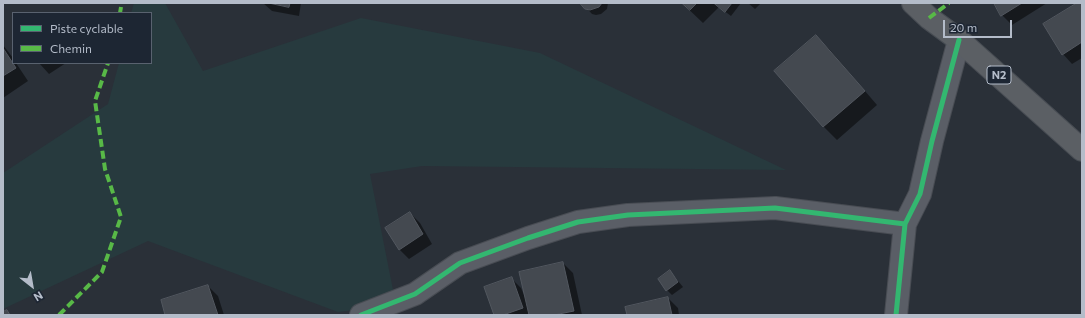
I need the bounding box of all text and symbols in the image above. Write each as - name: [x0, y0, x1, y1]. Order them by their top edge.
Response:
- legend: [12, 12, 152, 64]
- scale bar: [945, 12, 1014, 38]
- text: 20 m: [950, 20, 977, 34]
- text: Piste cyclable: [50, 21, 123, 35]
- text: Chemin: [50, 41, 92, 55]
- road number: N2: [987, 66, 1011, 84]
- north arrow: [12, 266, 52, 306]
- text: N: [32, 289, 45, 304]

